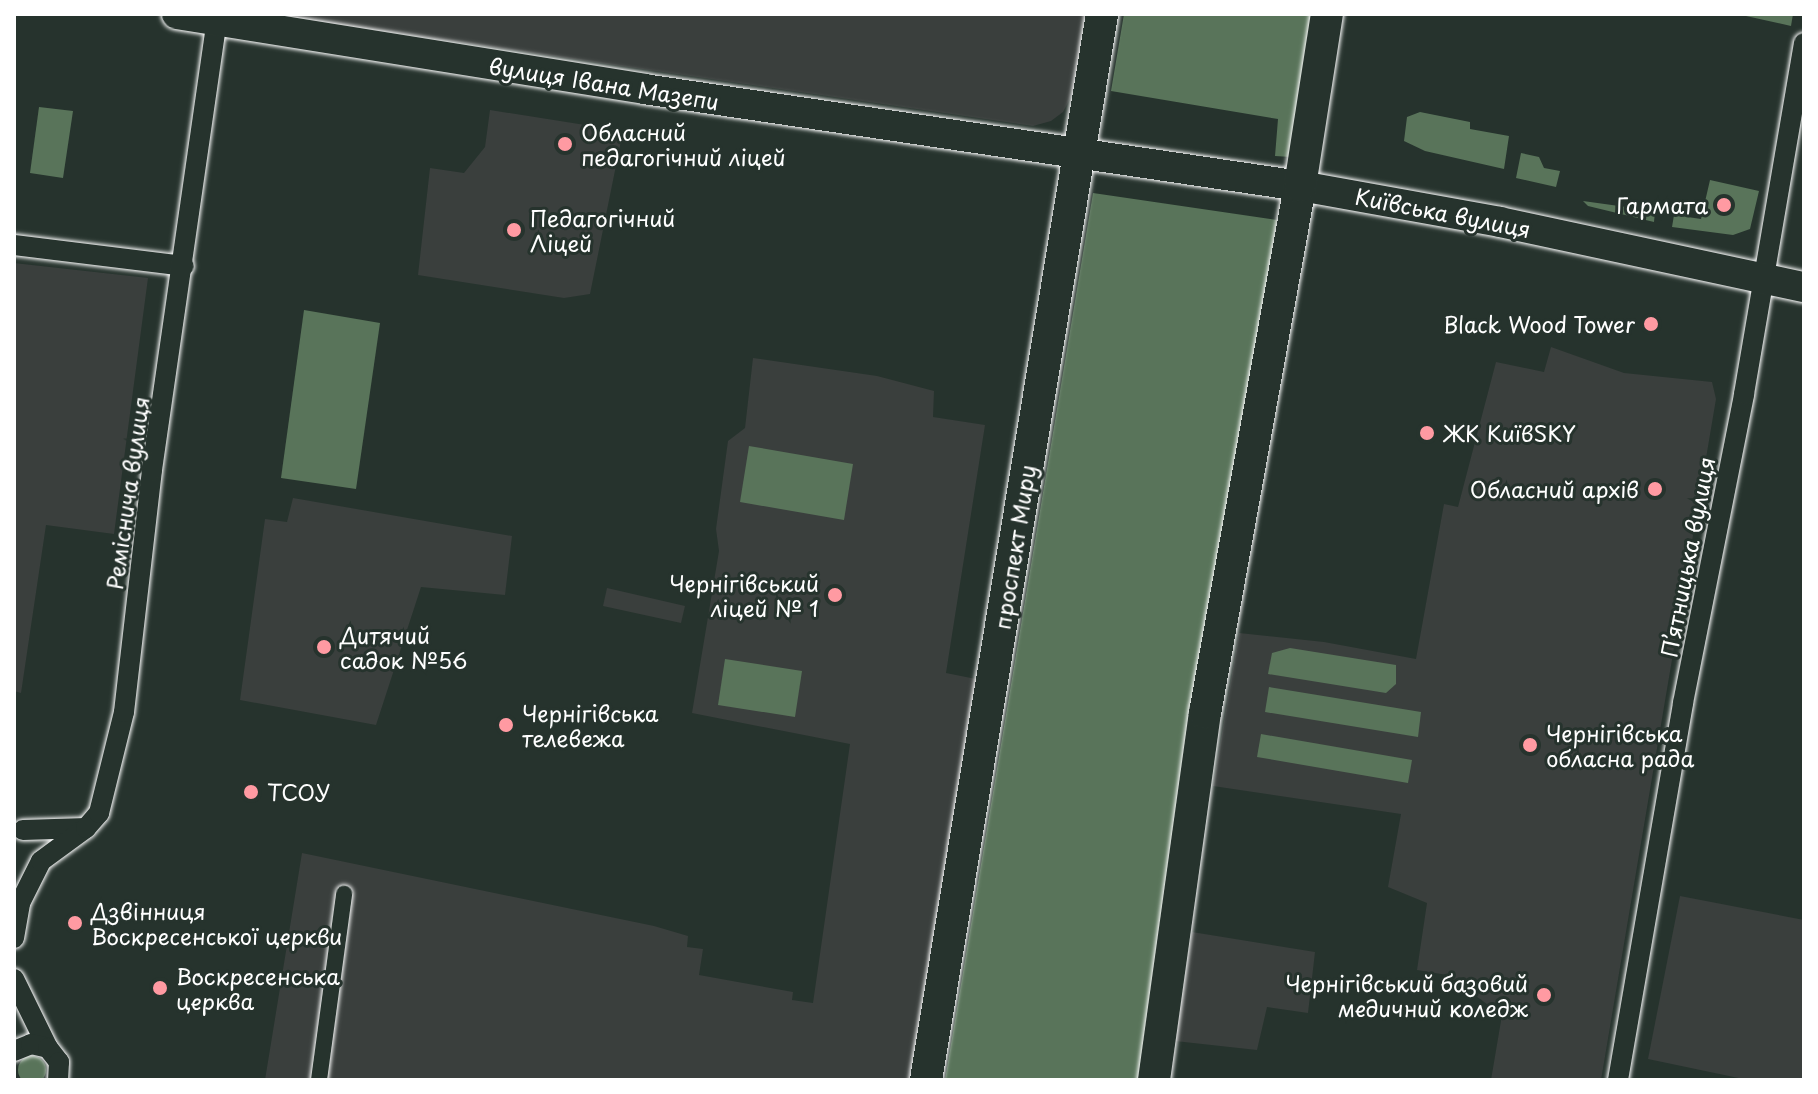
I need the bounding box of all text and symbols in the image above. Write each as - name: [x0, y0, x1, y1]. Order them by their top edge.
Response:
- street label: вулиця Івана Мазепи: [486, 52, 722, 114]
- place label: Обласний педагогічний ліцей: [581, 118, 786, 170]
- marker: Обласний педагогічний ліцей: [556, 135, 574, 153]
- street label: Київська вулиця: [1353, 182, 1533, 242]
- place label: Гармата: [1616, 192, 1708, 218]
- marker: Гармата: [1715, 196, 1733, 214]
- place label: Педагогічний Ліцей: [530, 204, 675, 256]
- marker: Педагогічний Ліцей: [505, 221, 523, 239]
- place label: Black Wood Tower: [1441, 311, 1635, 337]
- marker: Black Wood Tower: [1642, 315, 1660, 333]
- street label: Реміснича вулиця: [100, 394, 154, 592]
- place label: ЖК КиївSKY: [1443, 420, 1576, 446]
- marker: ЖК КиївSKY: [1418, 424, 1436, 442]
- street label: Пʼятницька вулиця: [1655, 454, 1719, 660]
- street label: проспект Миру: [988, 462, 1040, 632]
- place label: Обласний архів: [1469, 476, 1639, 502]
- marker: Обласний архів: [1646, 480, 1664, 498]
- place label: Чернігівський ліцей № 1: [669, 569, 819, 620]
- marker: Чернігівський ліцей № 1: [826, 586, 844, 604]
- place label: Дитячий садок №56: [340, 621, 468, 672]
- marker: Дитячий садок №56: [315, 638, 333, 656]
- place label: Чернігівська телевежа: [522, 699, 658, 750]
- marker: Чернігівська телевежа: [497, 716, 515, 734]
- place label: Чернігівська обласна рада: [1546, 719, 1696, 770]
- marker: Чернігівська обласна рада: [1521, 736, 1539, 754]
- place label: ТСОУ: [267, 779, 330, 805]
- marker: ТСОУ: [242, 783, 260, 801]
- place label: Дзвінниця Воскресенської церкви: [91, 897, 343, 948]
- marker: Дзвінниця Воскресенської церкви: [66, 914, 84, 932]
- place label: Воскресенська церква: [176, 962, 340, 1014]
- place label: Чернігівський базовий медичний коледж: [1283, 969, 1528, 1020]
- marker: Воскресенська церква: [151, 979, 169, 997]
- marker: Чернігівський базовий медичний коледж: [1535, 986, 1553, 1004]

